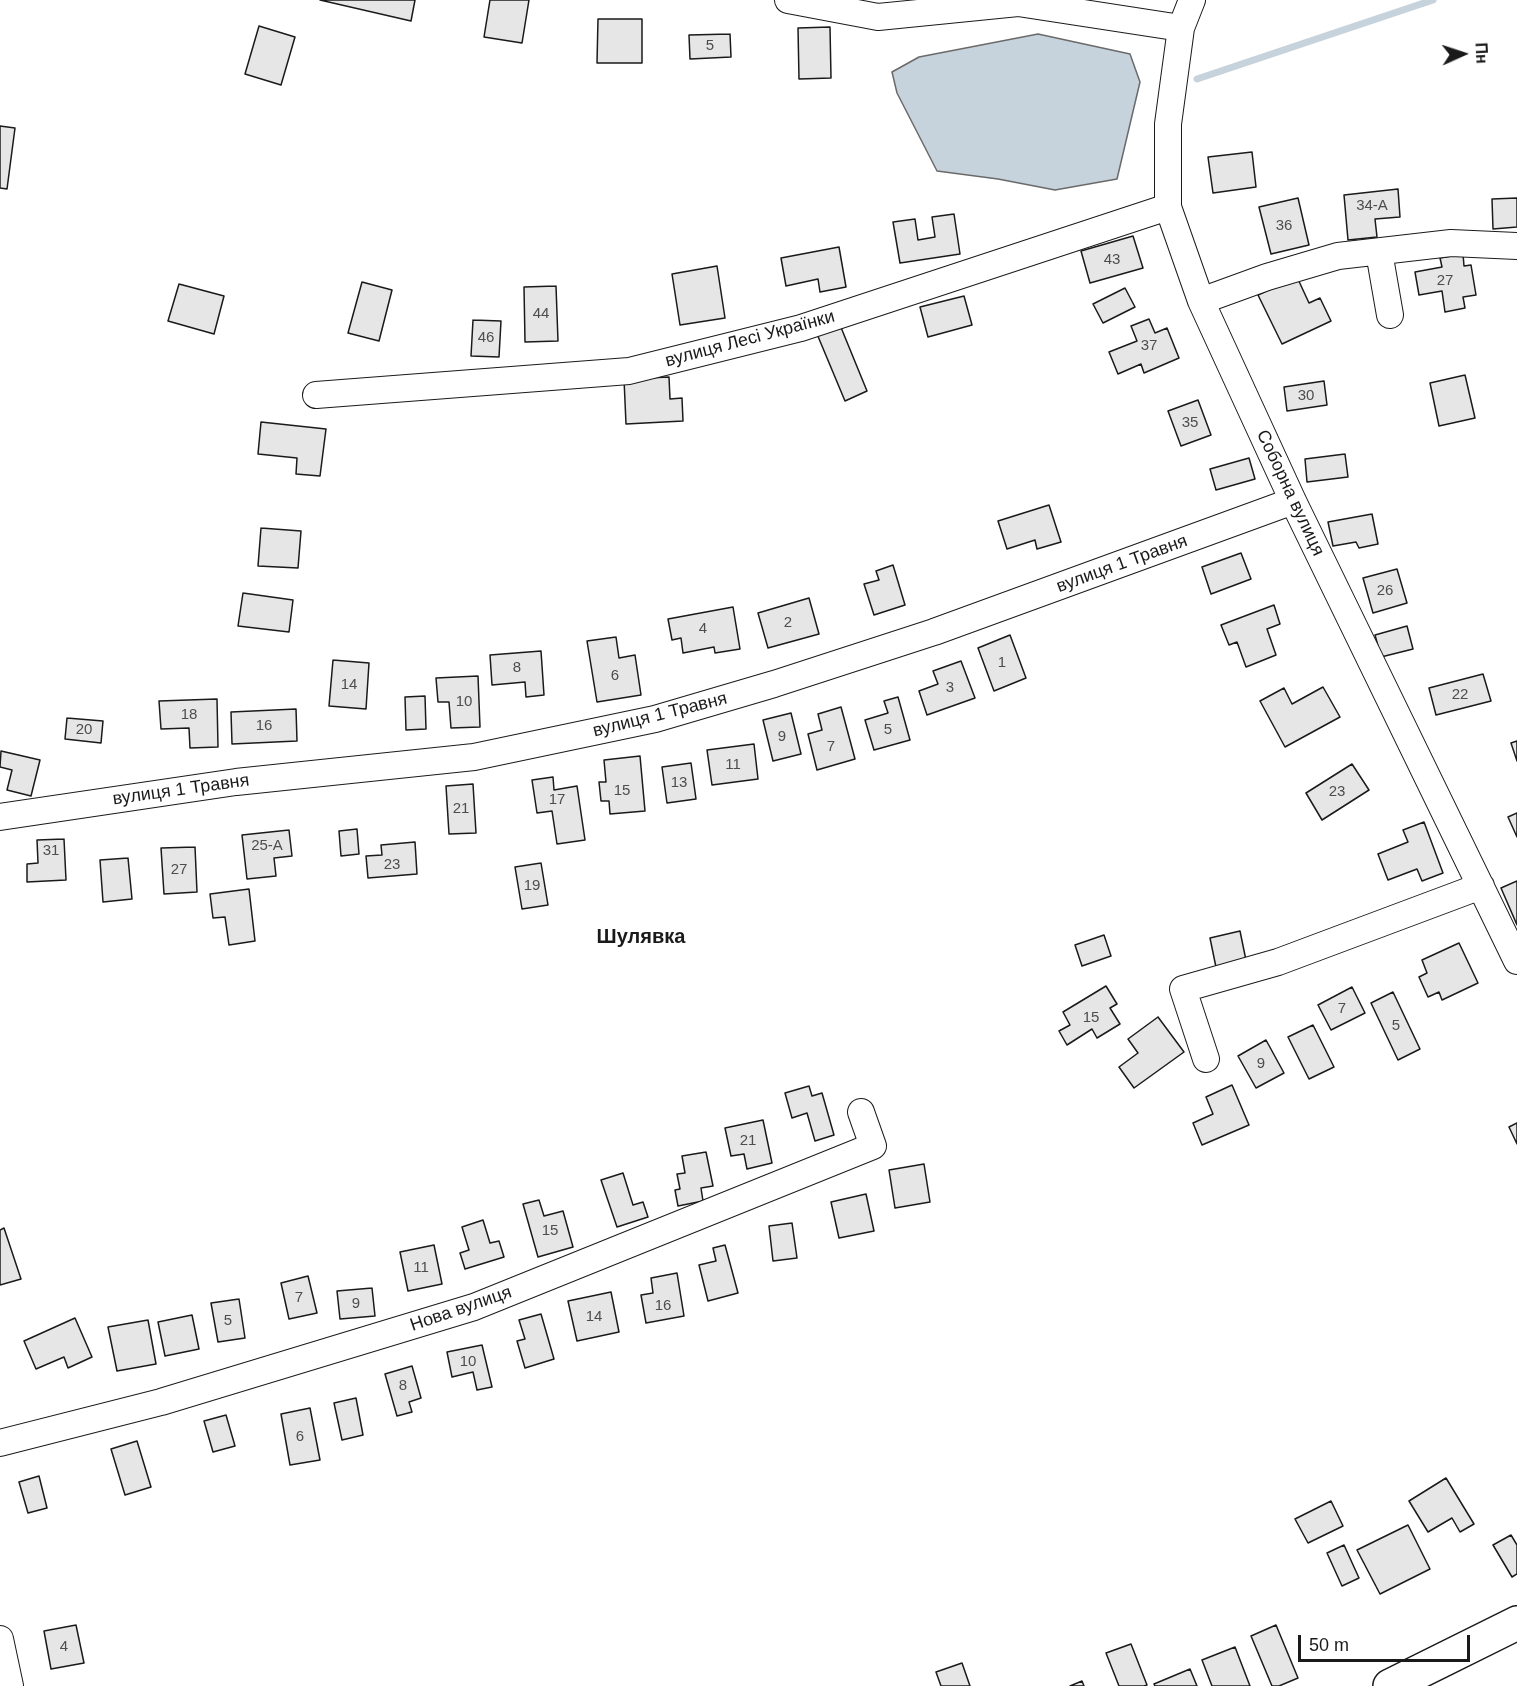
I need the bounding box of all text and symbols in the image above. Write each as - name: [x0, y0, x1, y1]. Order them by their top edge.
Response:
- north arrow: [1433, 24, 1493, 84]
- house number: 5: [706, 37, 714, 55]
- text: Пн: [1472, 42, 1491, 64]
- house number: 34-А: [1356, 197, 1388, 215]
- house number: 36: [1276, 217, 1292, 235]
- house number: 43: [1104, 251, 1120, 269]
- house number: 27: [1437, 272, 1453, 290]
- house number: 44: [533, 305, 549, 323]
- street label: вулиця Лесі Українки: [663, 306, 837, 372]
- house number: 46: [478, 329, 494, 347]
- house number: 37: [1141, 337, 1157, 355]
- house number: 30: [1298, 387, 1314, 405]
- house number: 35: [1182, 414, 1198, 432]
- street label: Соборна вулиця: [1251, 426, 1329, 560]
- street label: вулиця 1 Травня: [1054, 530, 1190, 598]
- house number: 26: [1377, 582, 1393, 600]
- house number: 2: [784, 614, 792, 632]
- house number: 4: [699, 620, 707, 638]
- house number: 1: [998, 654, 1006, 672]
- house number: 8: [513, 659, 521, 677]
- house number: 6: [611, 667, 619, 685]
- house number: 14: [341, 676, 357, 694]
- house number: 3: [946, 679, 954, 697]
- house number: 22: [1452, 686, 1468, 704]
- street label: вулиця 1 Травня: [591, 688, 729, 742]
- house number: 10: [456, 693, 472, 711]
- house number: 18: [181, 706, 197, 724]
- house number: 16: [256, 717, 272, 735]
- house number: 20: [76, 721, 92, 739]
- house number: 5: [884, 721, 892, 739]
- house number: 9: [778, 728, 786, 746]
- house number: 7: [827, 738, 835, 756]
- house number: 11: [725, 756, 741, 774]
- street label: вулиця 1 Травня: [111, 770, 251, 810]
- house number: 13: [671, 774, 687, 792]
- house number: 15: [614, 782, 630, 800]
- house number: 23: [1329, 783, 1345, 801]
- house number: 17: [549, 791, 565, 809]
- house number: 21: [453, 800, 469, 818]
- house number: 25-А: [251, 837, 283, 855]
- house number: 31: [43, 842, 59, 860]
- house number: 23: [384, 856, 400, 874]
- house number: 27: [171, 861, 187, 879]
- house number: 19: [524, 877, 540, 895]
- district label: Шулявка: [597, 925, 685, 949]
- house number: 7: [1338, 1000, 1346, 1018]
- house number: 15: [1083, 1009, 1099, 1027]
- house number: 5: [1392, 1017, 1400, 1035]
- house number: 9: [1257, 1055, 1265, 1073]
- house number: 21: [740, 1132, 756, 1150]
- house number: 15: [542, 1222, 558, 1240]
- house number: 11: [413, 1259, 429, 1277]
- street label: Нова вулиця: [407, 1282, 515, 1336]
- house number: 7: [295, 1289, 303, 1307]
- house number: 9: [352, 1295, 360, 1313]
- house number: 16: [655, 1297, 671, 1315]
- house number: 14: [586, 1308, 602, 1326]
- house number: 5: [224, 1312, 232, 1330]
- house number: 10: [460, 1353, 476, 1371]
- house number: 8: [399, 1377, 407, 1395]
- house number: 6: [296, 1428, 304, 1446]
- scale bar: [1301, 1623, 1474, 1661]
- text: 50 m: [1309, 1635, 1349, 1655]
- house number: 4: [60, 1638, 68, 1656]

